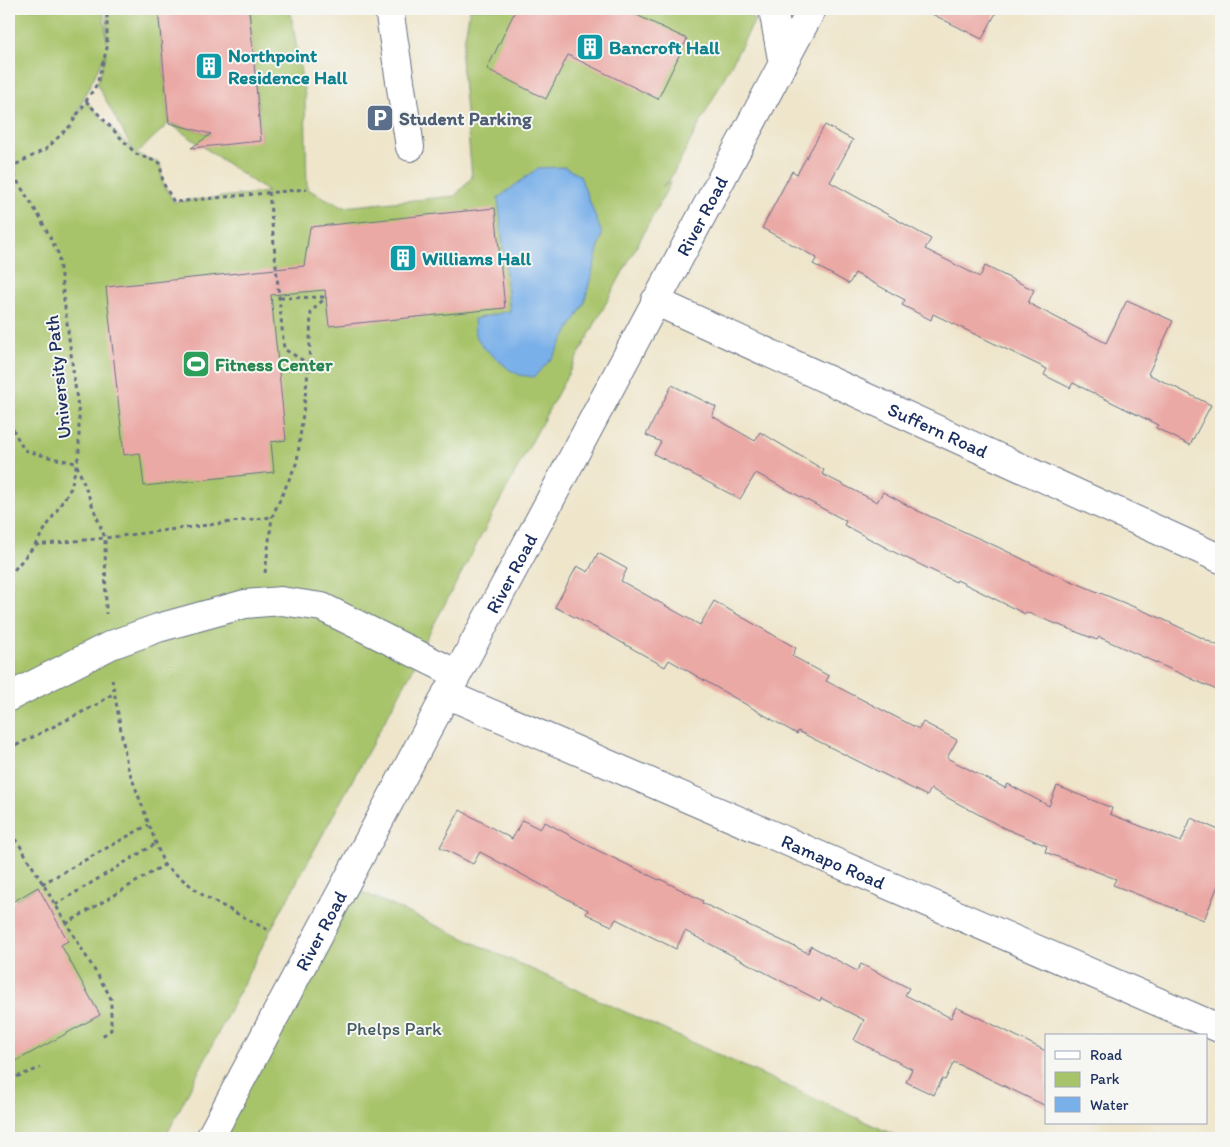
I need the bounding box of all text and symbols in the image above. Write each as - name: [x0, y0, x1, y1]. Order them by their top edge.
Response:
- building icon: Bancroft Hall: [575, 32, 605, 62]
- place label: Bancroft Hall: [609, 36, 720, 59]
- place label: Northpoint Residence Hall: [228, 44, 348, 89]
- building icon: Northpoint Residence Hall: [194, 51, 224, 81]
- parking icon: Student Parking: [365, 103, 395, 133]
- place label: Student Parking: [399, 107, 532, 130]
- street label: River Road: [671, 171, 733, 260]
- building icon: Williams Hall: [388, 243, 418, 273]
- place label: Williams Hall: [422, 247, 532, 270]
- street label: University Path: [40, 314, 76, 440]
- sports icon: Fitness Center: [181, 349, 211, 379]
- place label: Fitness Center: [215, 353, 333, 376]
- street label: Suffern Road: [884, 397, 992, 463]
- street label: River Road: [480, 529, 542, 617]
- street label: Ramapo Road: [778, 829, 889, 894]
- street label: River Road: [290, 886, 352, 975]
- park label: Phelps Park: [346, 1017, 442, 1040]
- legend: [1045, 1034, 1208, 1124]
- text: Road: [1090, 1046, 1123, 1064]
- text: Park: [1090, 1070, 1120, 1088]
- text: Water: [1090, 1096, 1129, 1114]

